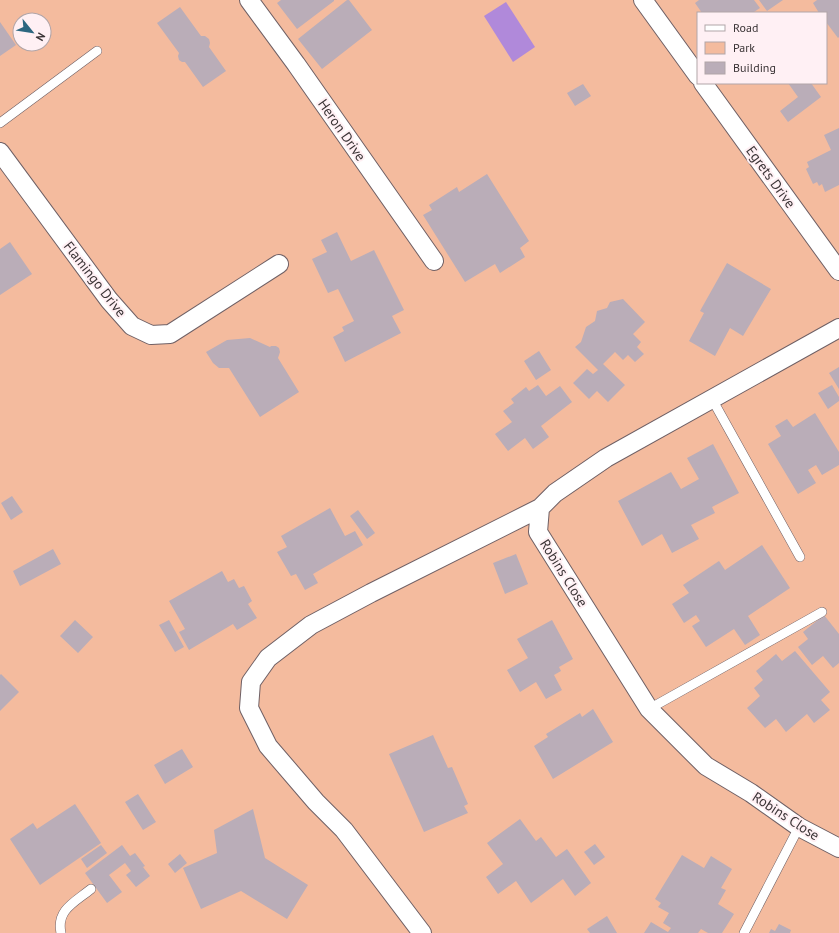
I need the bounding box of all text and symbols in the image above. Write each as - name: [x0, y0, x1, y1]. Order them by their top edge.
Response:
- north arrow: [12, 12, 52, 52]
- legend: [697, 12, 827, 84]
- text: Road: [733, 20, 758, 35]
- text: N: [33, 30, 49, 44]
- text: Park: [733, 40, 755, 55]
- text: Building: [733, 60, 776, 75]
- street label: Heron Drive: [314, 96, 370, 164]
- street label: Egrets Drive: [742, 142, 800, 212]
- street label: Flamingo Drive: [60, 238, 130, 320]
- street label: Robins Close: [536, 536, 592, 610]
- street label: Robins Close: [749, 788, 823, 844]

